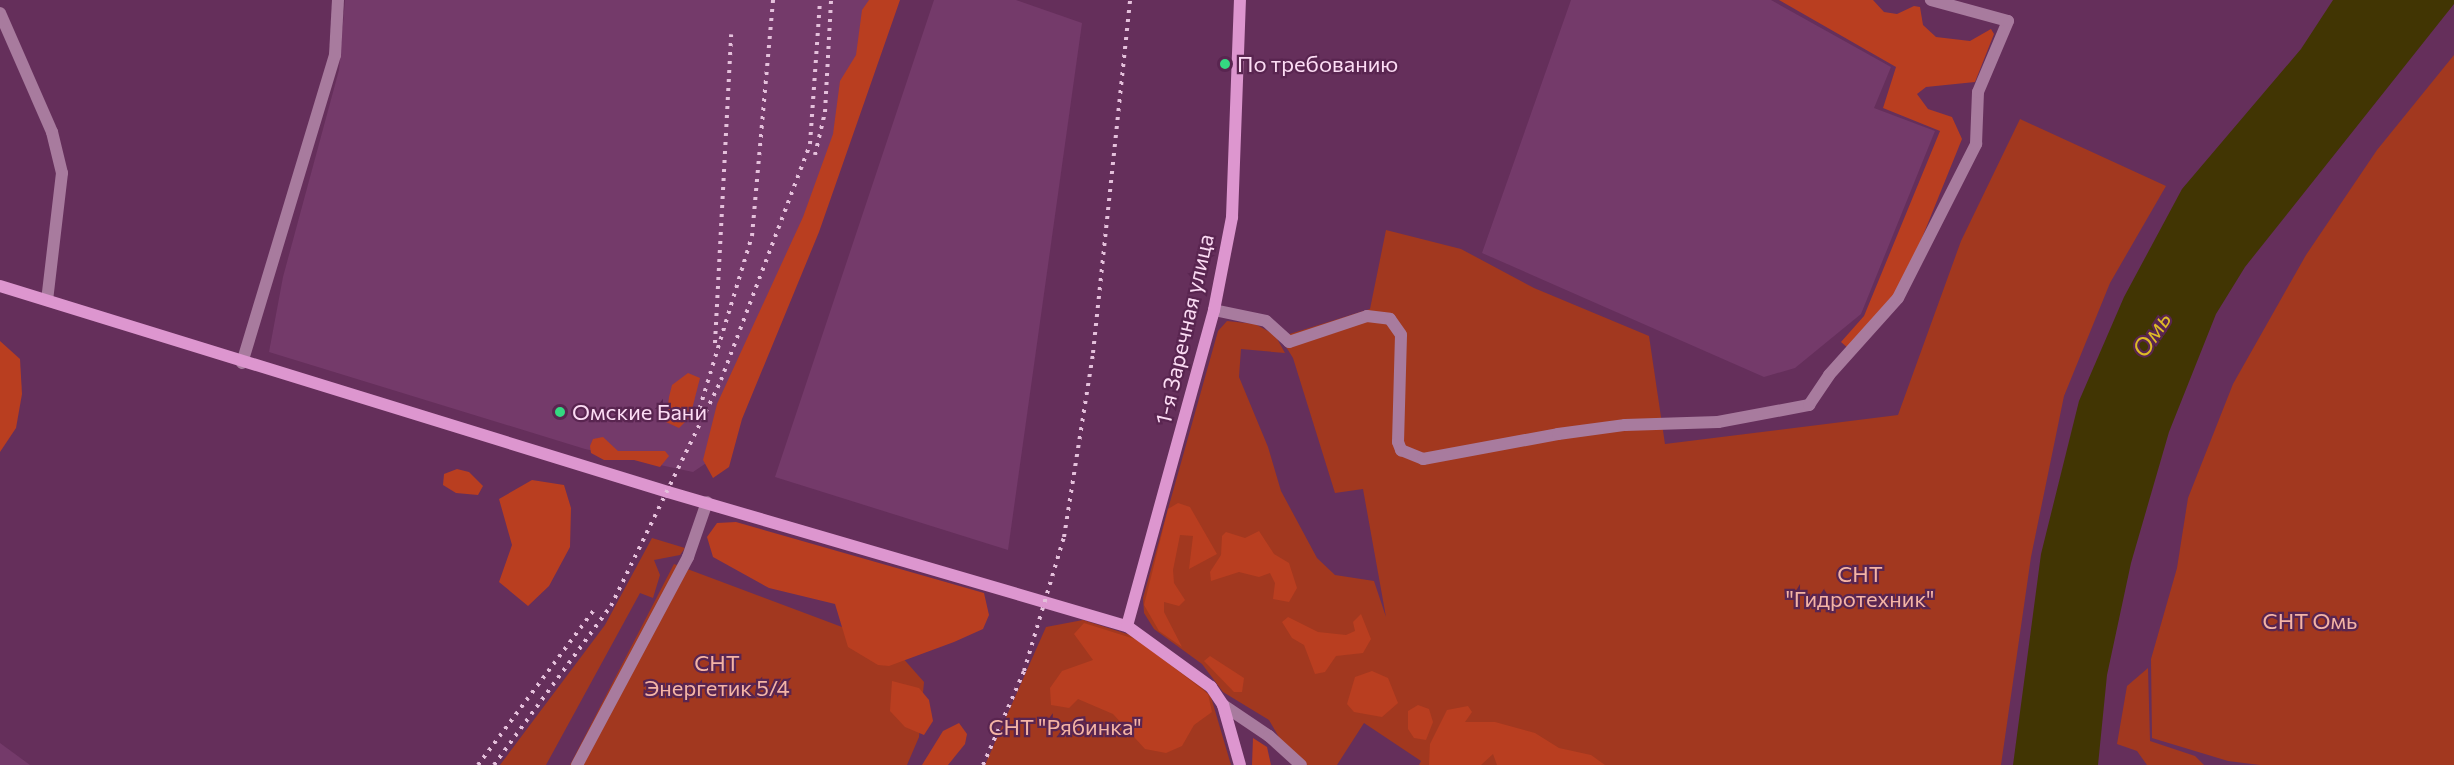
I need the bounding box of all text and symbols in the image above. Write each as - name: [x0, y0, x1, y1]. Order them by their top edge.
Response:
- place label: По требованию: [1237, 51, 1398, 77]
- marker: По требованию: [1218, 57, 1232, 71]
- street label: 1-я Заречная улица: [1149, 231, 1219, 427]
- water label: Омь: [2125, 306, 2177, 362]
- place label: Омские Бани: [572, 399, 707, 425]
- marker: Омские Бани: [553, 405, 567, 419]
- park label: СНТ "Гидротехник": [1786, 560, 1934, 612]
- park label: СНТ Омь: [2263, 608, 2357, 634]
- park label: СНТ Энергетик 5/4: [644, 649, 790, 700]
- park label: СНТ "Рябинка": [988, 714, 1142, 740]

